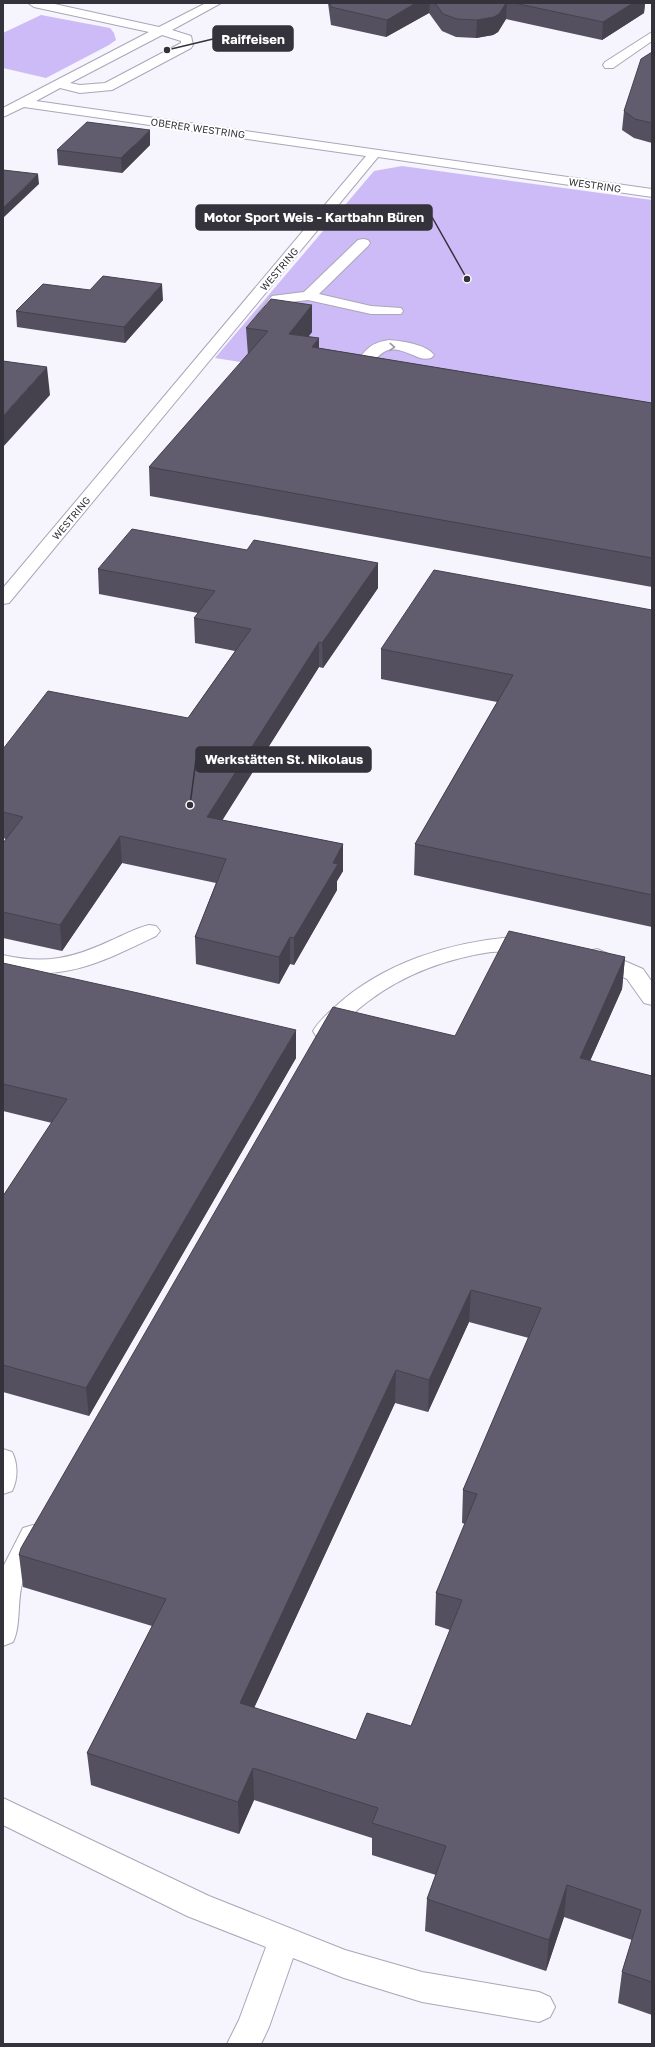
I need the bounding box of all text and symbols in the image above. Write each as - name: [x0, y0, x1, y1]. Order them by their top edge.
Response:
- callout: Raiffeisen: [213, 26, 293, 51]
- text: Raiffeisen: [221, 31, 285, 47]
- street label: OBERER WESTRING: [150, 115, 246, 141]
- street label: WESTRING: [568, 175, 622, 195]
- callout: Motor Sport Weis - Kartbahn Büren: [196, 205, 432, 230]
- text: Motor Sport Weis - Kartbahn Büren: [204, 209, 424, 225]
- street label: WESTRING: [257, 245, 301, 293]
- one-way arrow: [388, 342, 395, 351]
- street label: WESTRING: [49, 494, 93, 542]
- callout: Werkstätten St. Nikolaus: [196, 747, 371, 772]
- text: Werkstätten St. Nikolaus: [205, 751, 363, 767]

